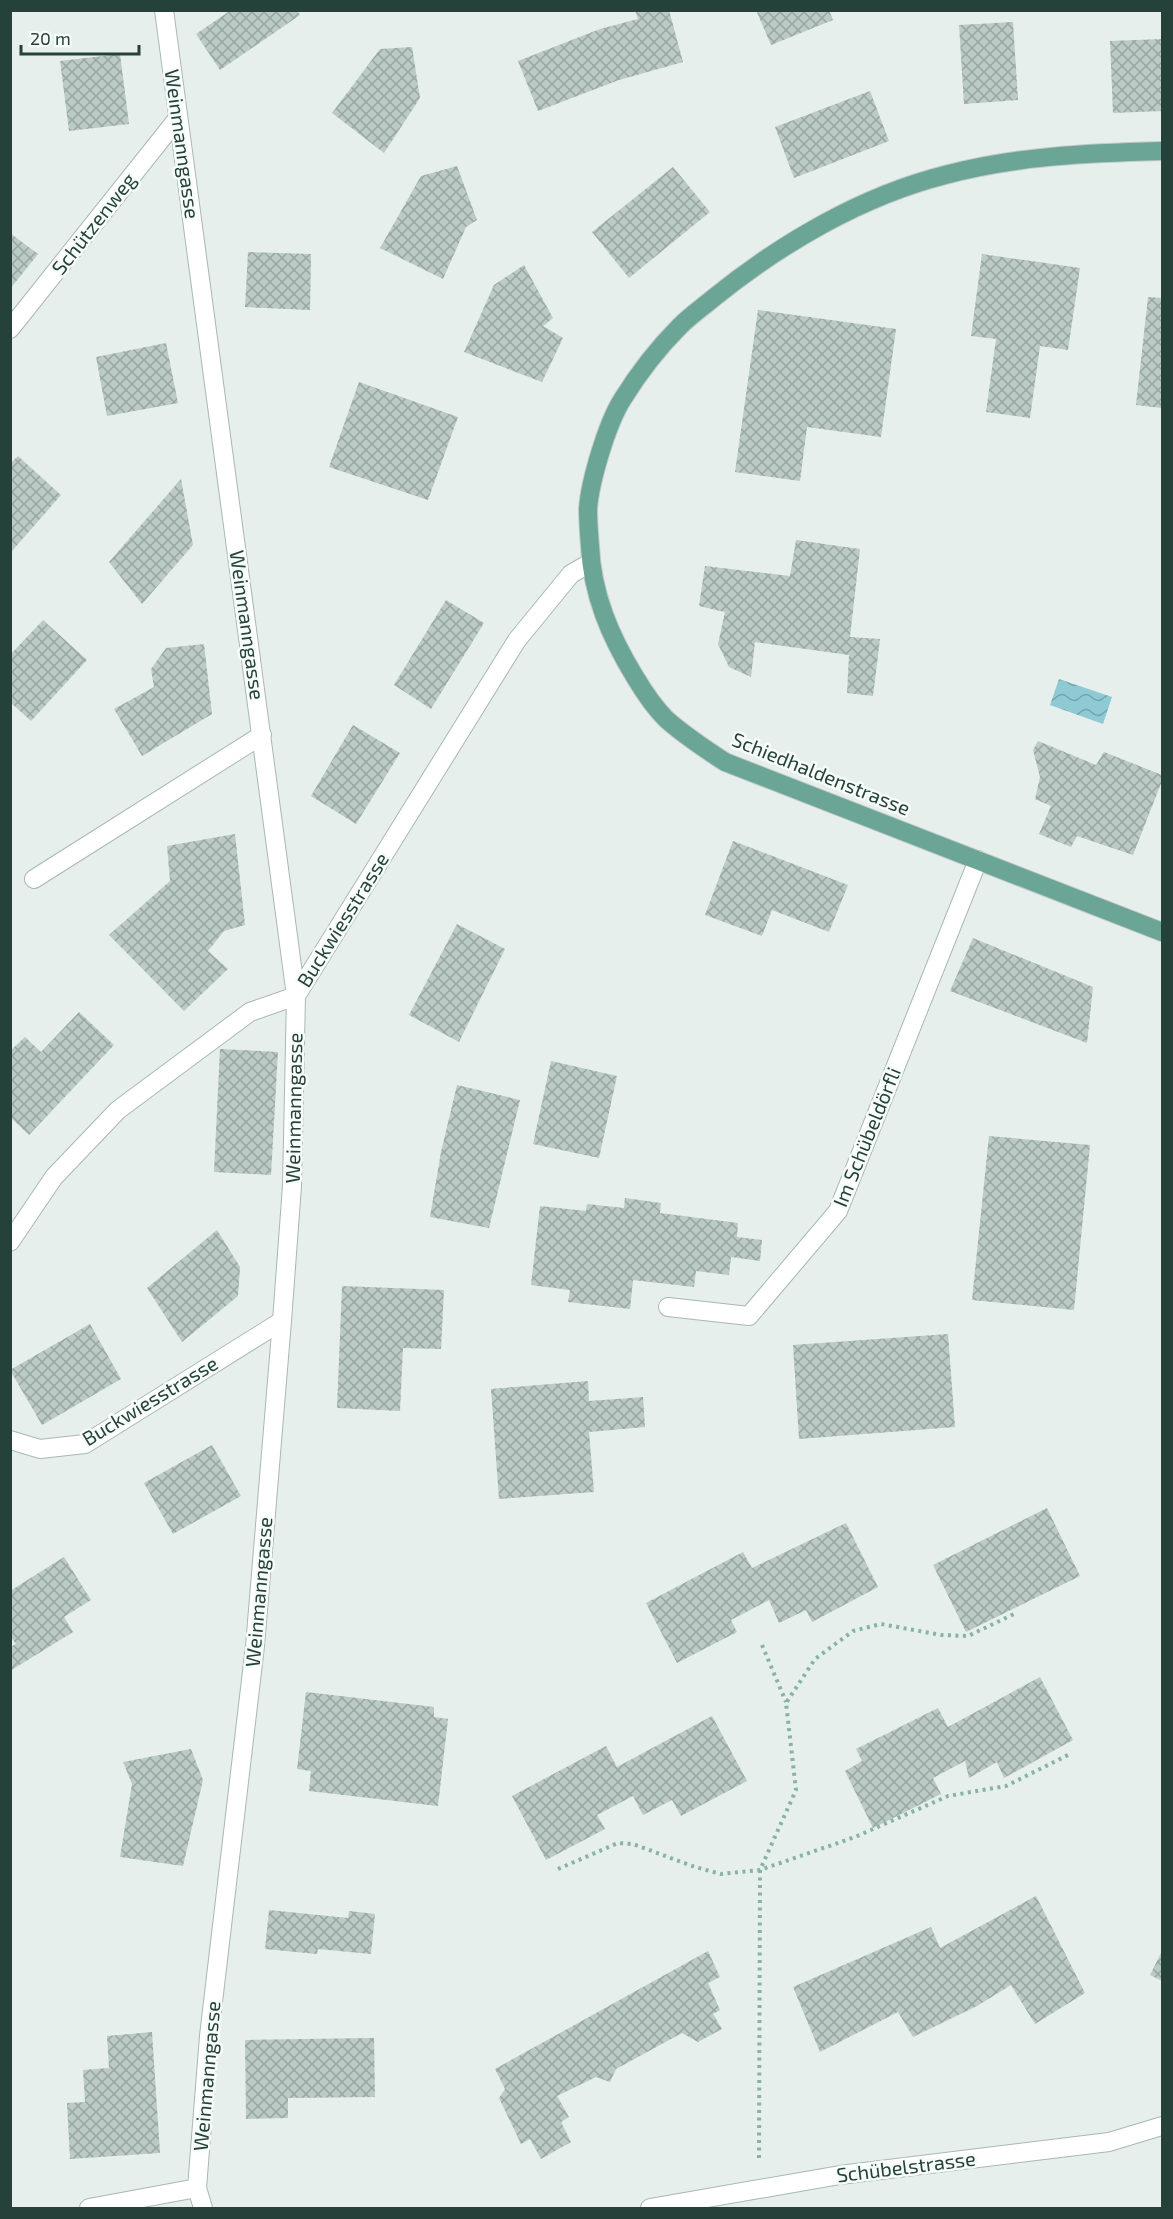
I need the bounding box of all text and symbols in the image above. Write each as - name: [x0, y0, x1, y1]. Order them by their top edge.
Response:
- scale bar: [21, 18, 140, 56]
- text: 20 m: [30, 27, 71, 49]
- street label: Weinmanngasse: [161, 68, 205, 220]
- street label: Schützenweg: [46, 168, 140, 279]
- street label: Weinmanngasse: [226, 549, 270, 701]
- street label: Schiedhaldenstrasse: [729, 726, 914, 820]
- street label: Buckwiesstrasse: [291, 848, 393, 991]
- street label: Weinmanngasse: [280, 1032, 306, 1184]
- street label: Im Schübeldörfli: [827, 1063, 905, 1210]
- street label: Buckwiesstrasse: [77, 1350, 222, 1450]
- street label: Weinmanngasse: [239, 1516, 277, 1668]
- street label: Weinmanngasse: [187, 2000, 225, 2152]
- street label: Schübelstrasse: [835, 2146, 977, 2186]

